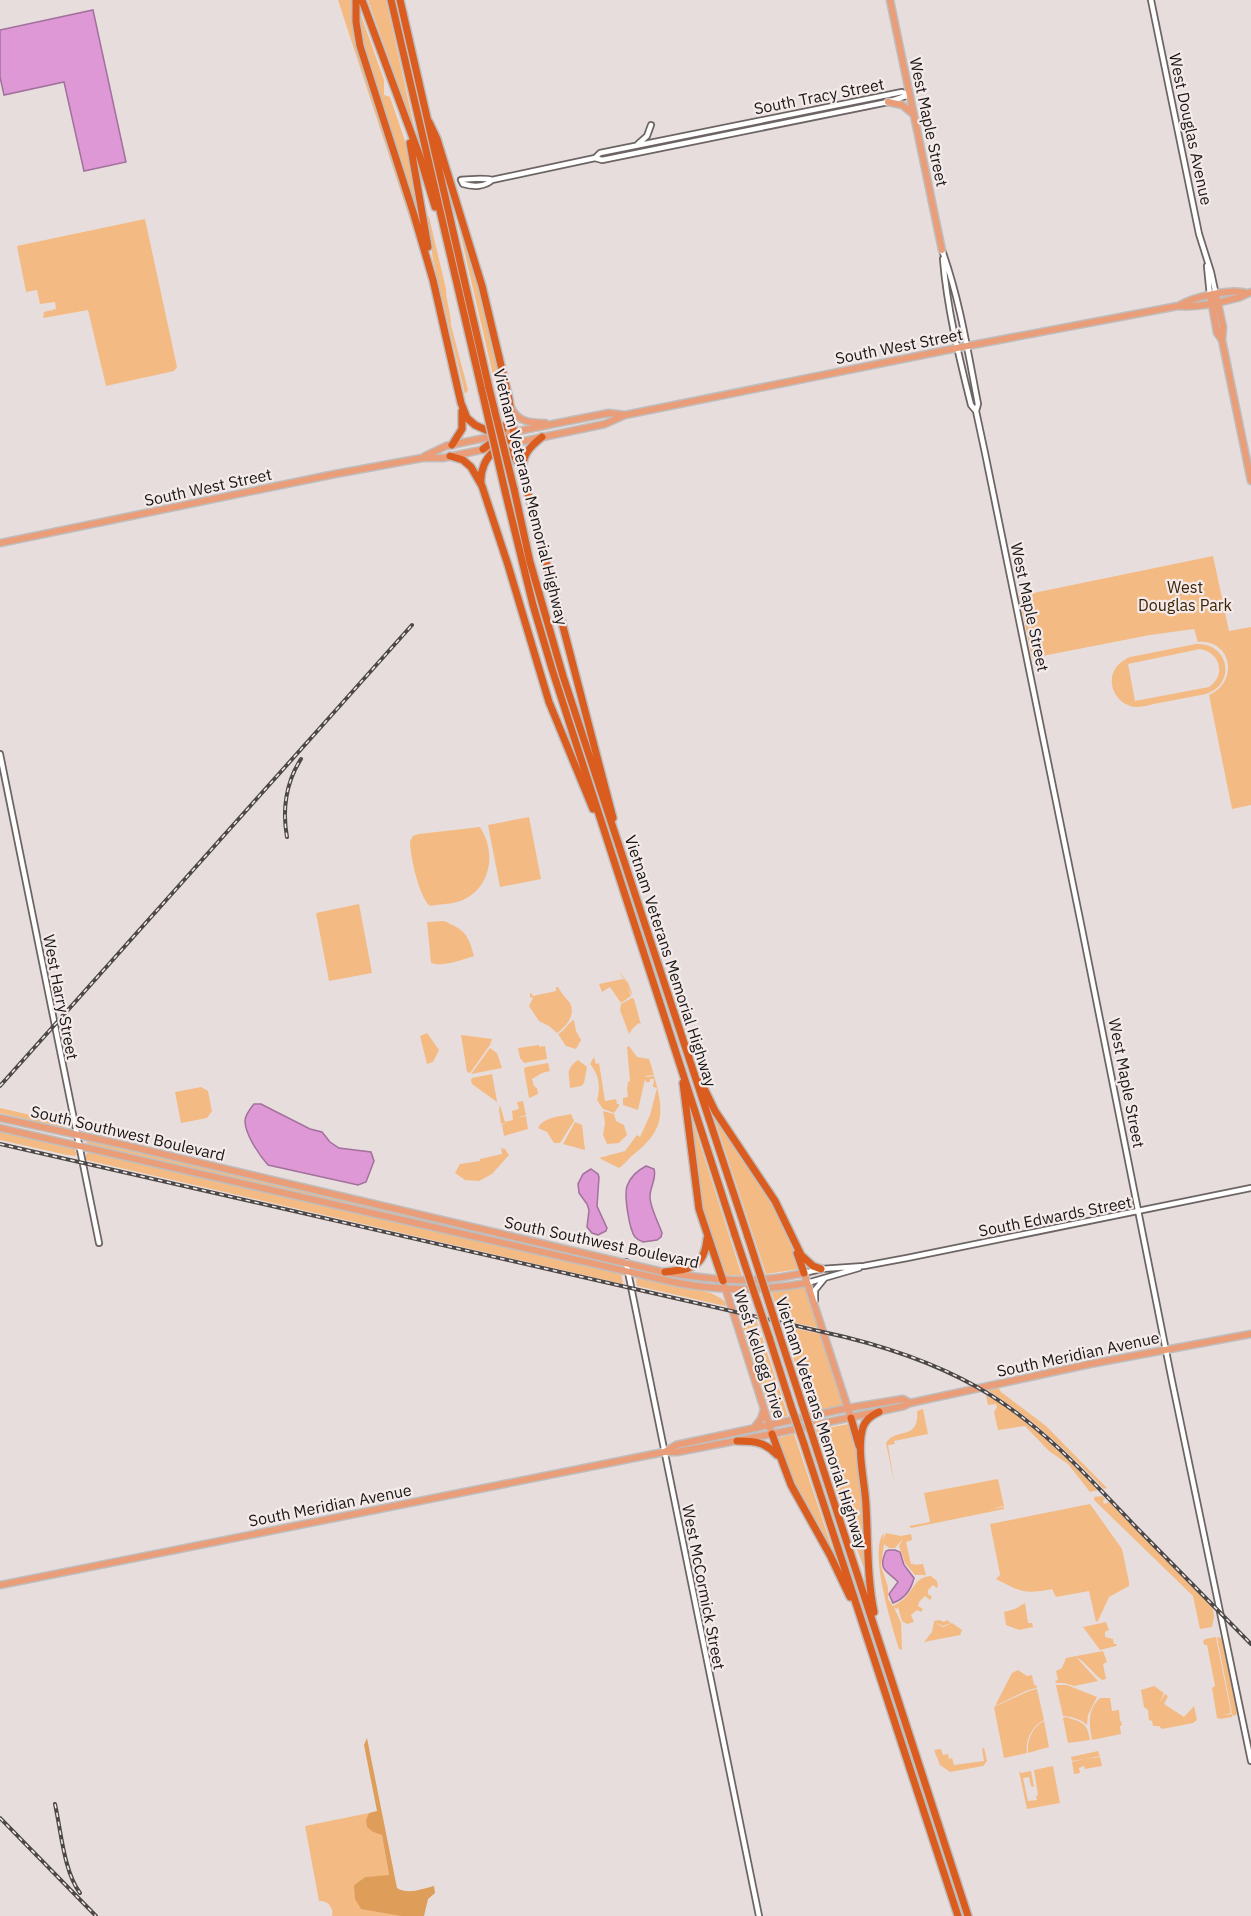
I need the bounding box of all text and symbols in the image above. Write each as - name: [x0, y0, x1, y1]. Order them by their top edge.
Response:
- street label: West Douglas Avenue: [1165, 51, 1217, 207]
- street label: West Maple Street: [906, 56, 952, 188]
- street label: South Tracy Street: [752, 74, 886, 118]
- street label: South West Street: [833, 324, 965, 368]
- street label: Vietnam Veterans Memorial Highway: [489, 367, 573, 627]
- street label: South West Street: [143, 464, 273, 510]
- street label: West Maple Street: [1007, 541, 1053, 673]
- park label: West Douglas Park: [1138, 577, 1233, 615]
- street label: Vietnam Veterans Memorial Highway: [621, 833, 721, 1089]
- street label: West Harry Street: [39, 933, 83, 1061]
- street label: West Maple Street: [1105, 1017, 1149, 1149]
- street label: South Southwest Boulevard: [29, 1101, 227, 1165]
- street label: South Edwards Street: [977, 1191, 1133, 1241]
- street label: South Southwest Boulevard: [503, 1212, 701, 1272]
- street label: West Kellogg Drive: [730, 1287, 790, 1421]
- street label: Vietnam Veterans Memorial Highway: [772, 1295, 872, 1551]
- street label: South Meridian Avenue: [995, 1327, 1161, 1381]
- street label: South Meridian Avenue: [247, 1479, 413, 1531]
- street label: West McCormick Street: [678, 1503, 730, 1671]

